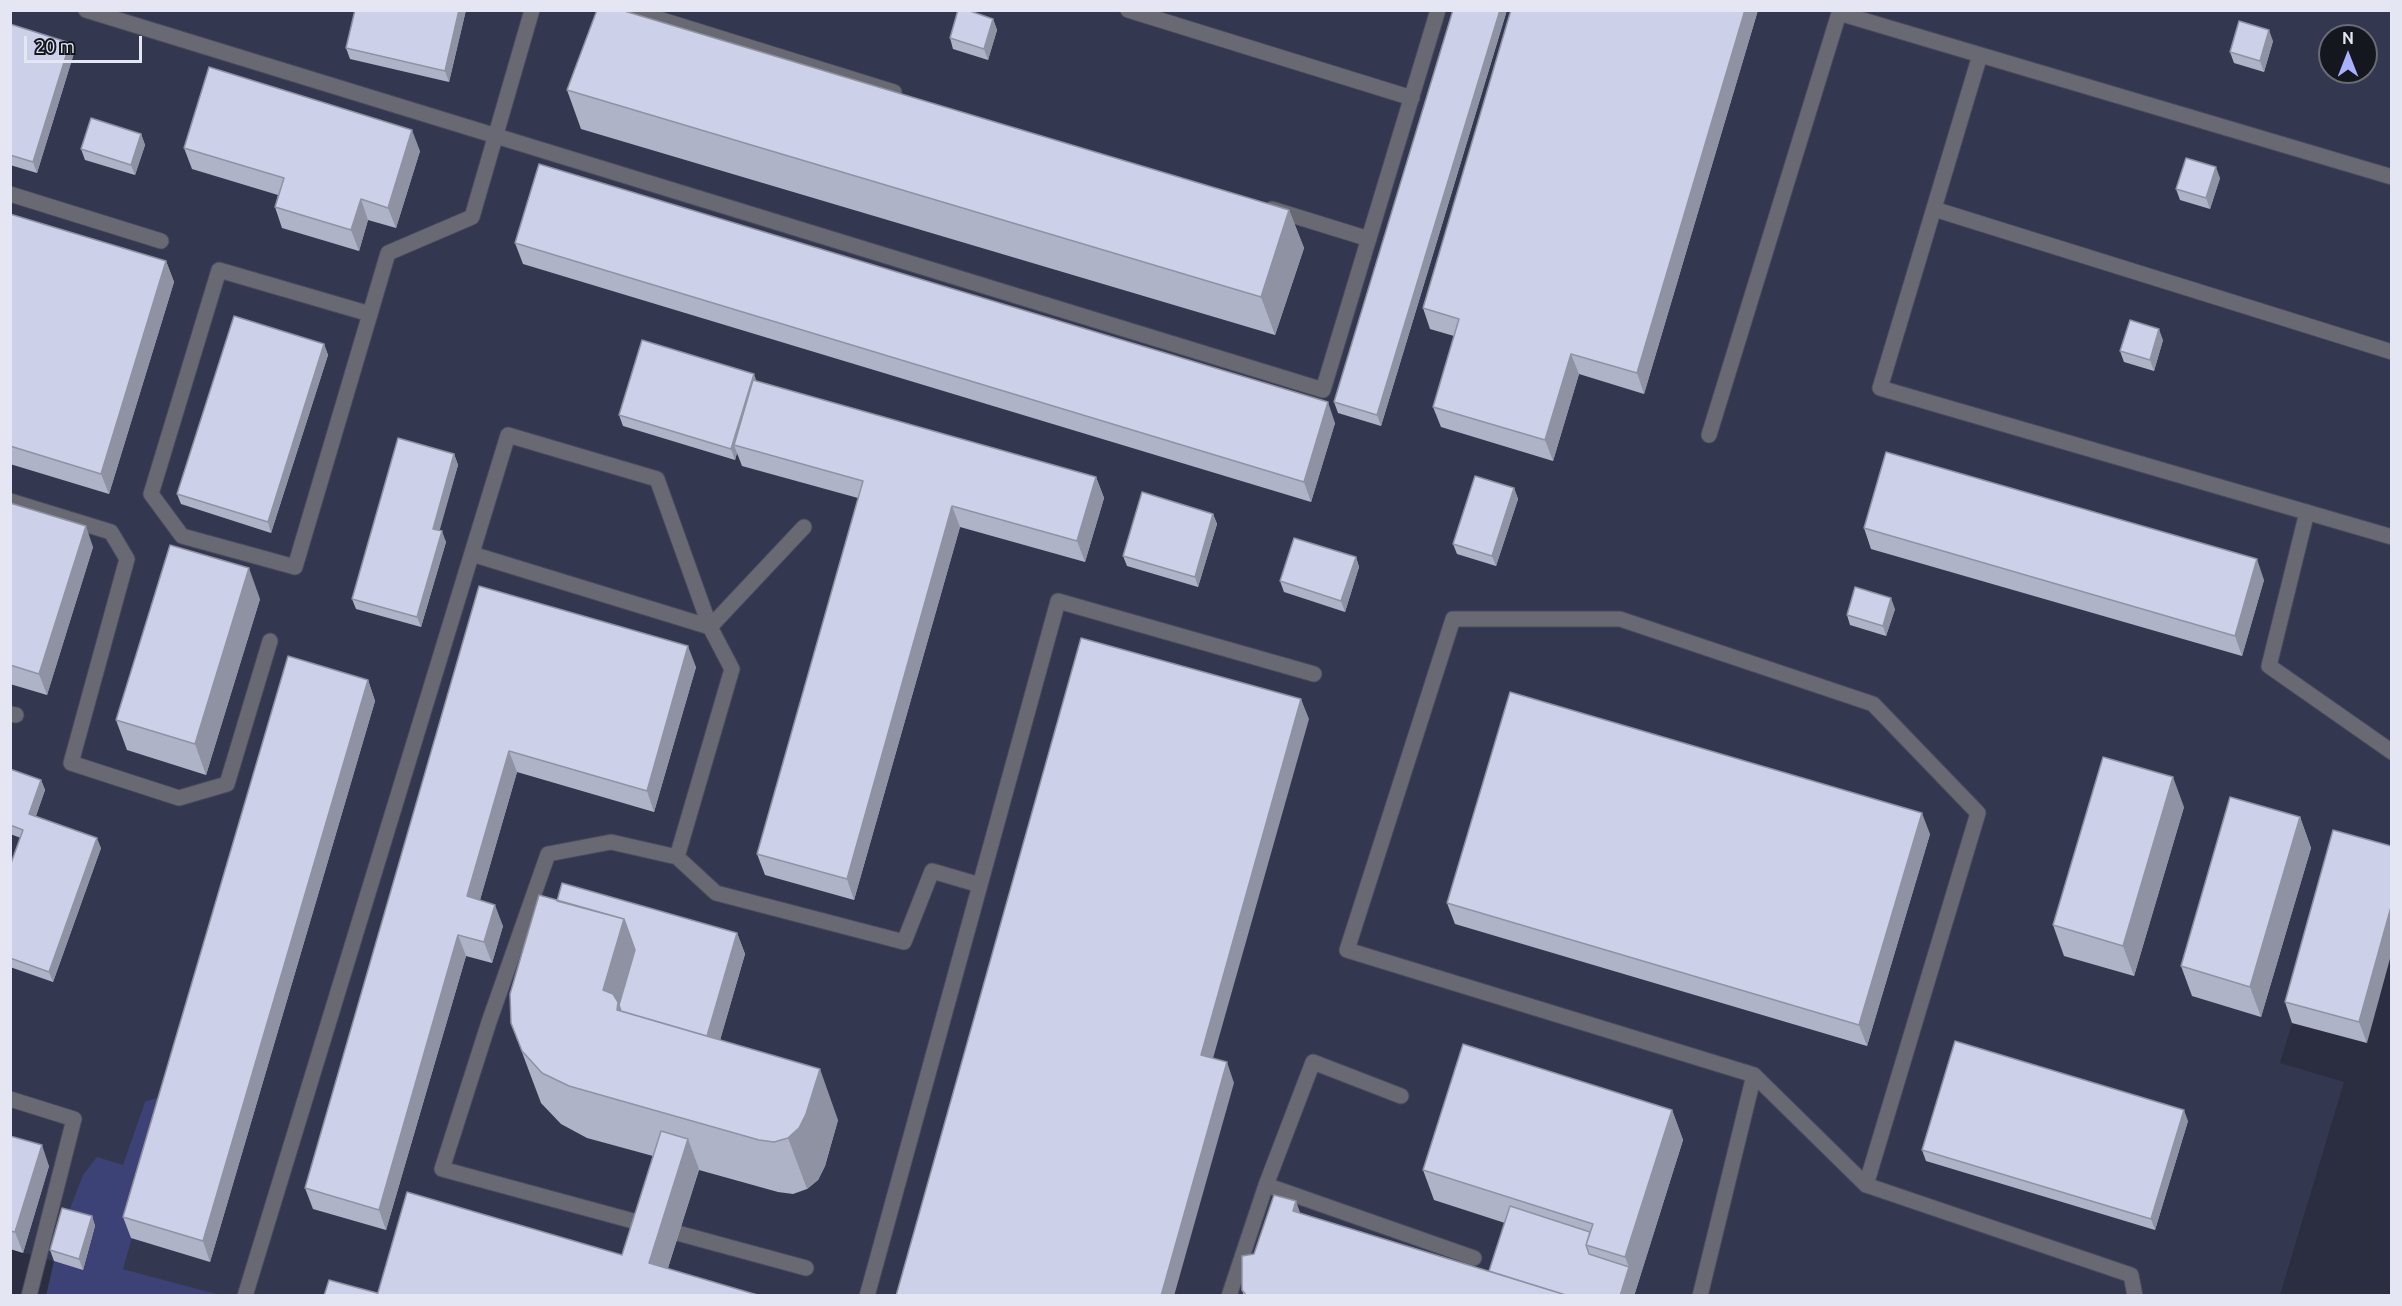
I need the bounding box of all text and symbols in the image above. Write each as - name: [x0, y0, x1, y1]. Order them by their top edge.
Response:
- scale bar: [27, 24, 146, 62]
- north arrow: [2318, 24, 2378, 84]
- text: N: [2342, 29, 2354, 47]
- text: 20 m: [35, 36, 75, 56]

